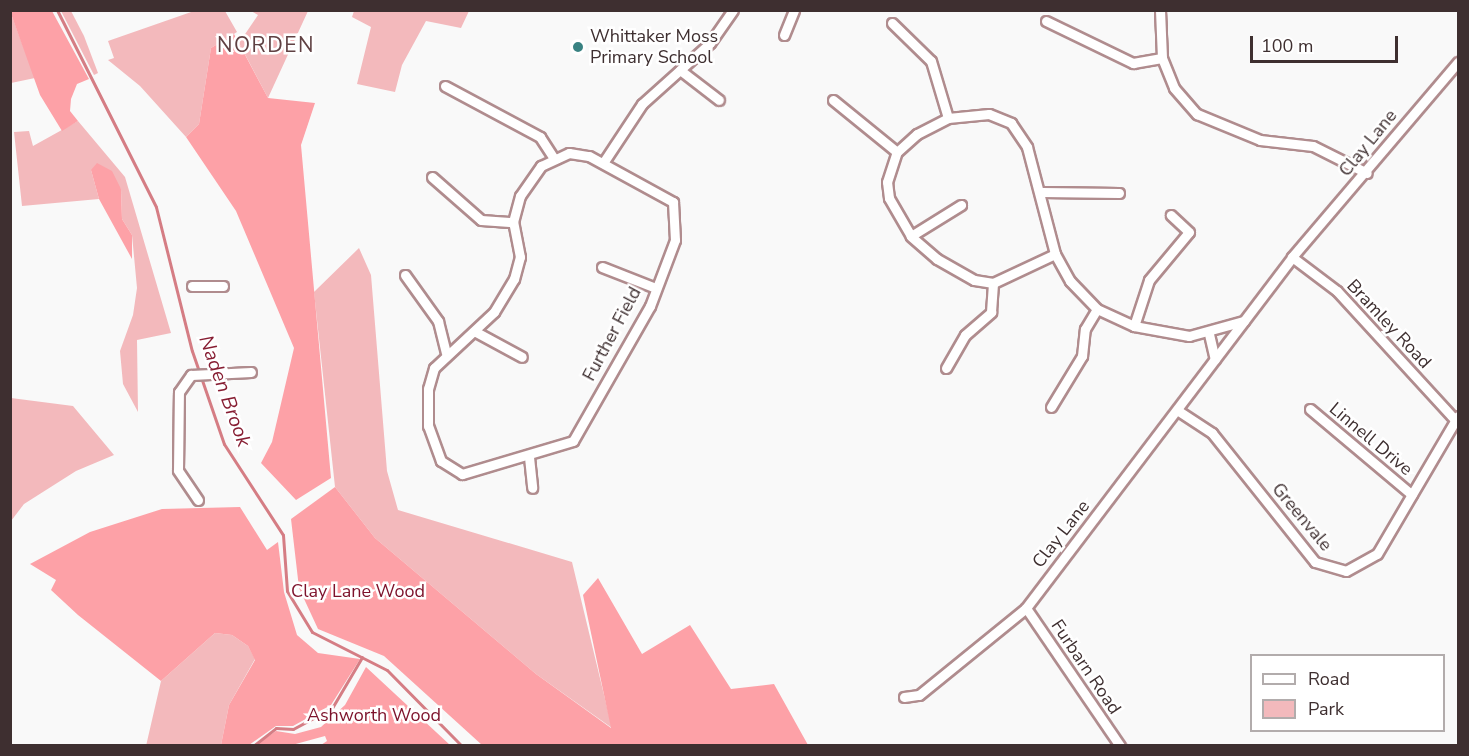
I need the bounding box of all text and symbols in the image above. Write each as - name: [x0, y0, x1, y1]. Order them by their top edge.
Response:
- scale bar: [1253, 24, 1402, 62]
- place label: Whittaker Moss Primary School: [590, 26, 718, 68]
- district label: NORDEN: [217, 32, 315, 58]
- text: 100 m: [1261, 34, 1313, 58]
- marker: Whittaker Moss Primary School: [571, 40, 585, 54]
- street label: Clay Lane: [1334, 105, 1402, 181]
- street label: Bramley Road: [1342, 275, 1436, 373]
- street label: Further Field: [578, 283, 646, 385]
- water label: Naden Brook: [194, 332, 256, 450]
- street label: Linnell Drive: [1325, 398, 1417, 480]
- street label: Greenvale: [1267, 479, 1337, 555]
- street label: Clay Lane: [1028, 496, 1094, 572]
- park label: Clay Lane Wood: [291, 580, 425, 602]
- street label: Furbarn Road: [1046, 616, 1126, 718]
- legend: [1250, 654, 1445, 732]
- text: Road: [1308, 667, 1350, 691]
- text: Park: [1308, 697, 1344, 721]
- park label: Ashworth Wood: [307, 704, 441, 726]

